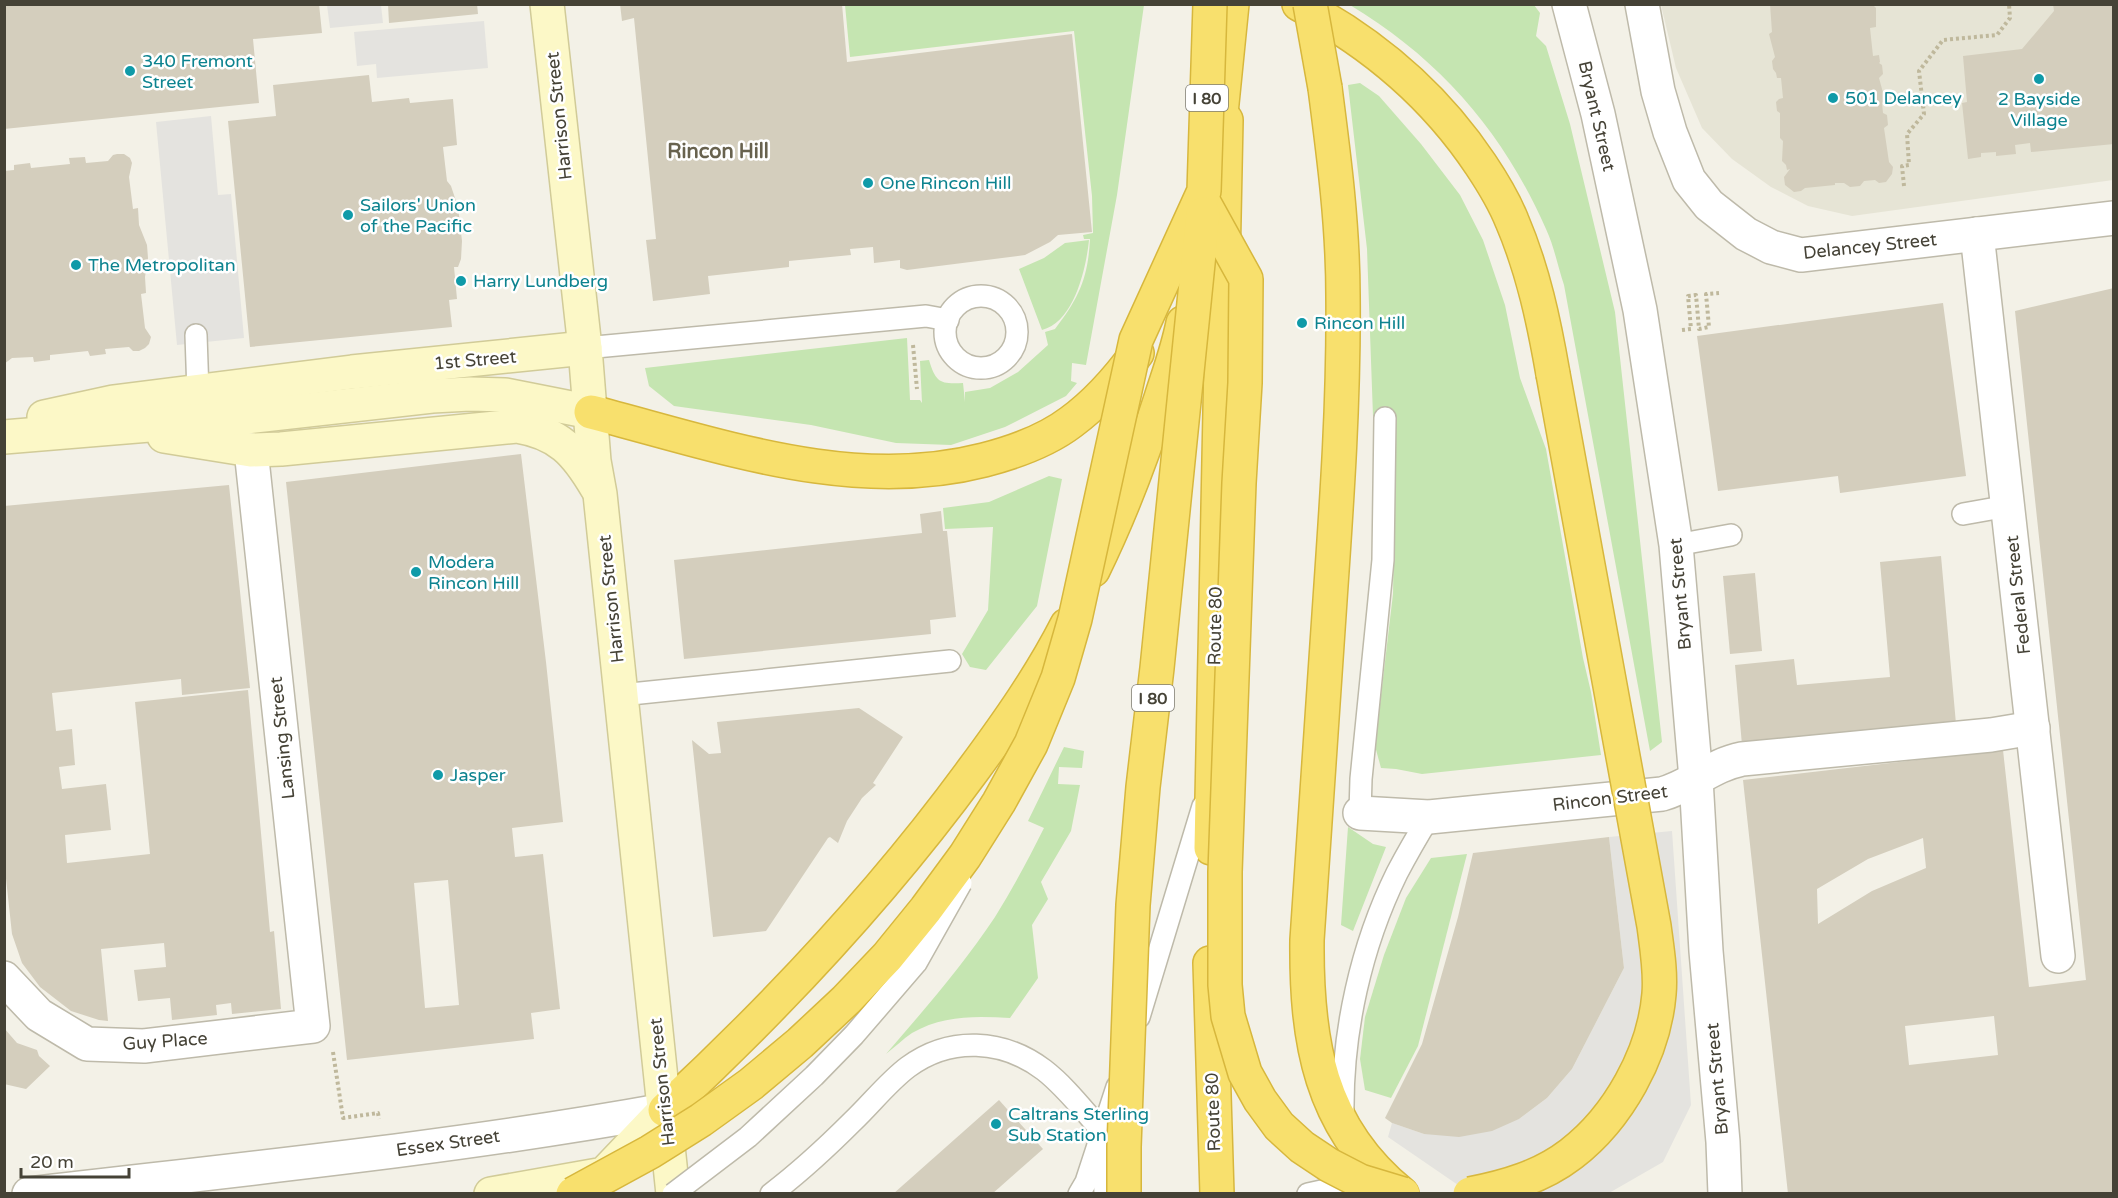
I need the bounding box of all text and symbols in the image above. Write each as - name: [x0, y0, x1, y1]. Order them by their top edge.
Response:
- place label: 340 Fremont Street: [142, 50, 253, 93]
- street label: Harrison Street: [541, 51, 577, 181]
- street label: Bryant Street: [1574, 59, 1620, 173]
- marker: 340 Fremont Street: [123, 64, 137, 78]
- marker: 2 Bayside Village: [2032, 72, 2046, 86]
- road number: I 80: [1186, 85, 1228, 111]
- place label: 501 Delancey: [1845, 87, 1962, 109]
- place label: 2 Bayside Village: [1998, 88, 2080, 131]
- marker: 501 Delancey: [1826, 91, 1840, 105]
- district label: Rincon Hill: [667, 140, 769, 164]
- place label: One Rincon Hill: [880, 172, 1012, 194]
- marker: One Rincon Hill: [861, 176, 875, 190]
- place label: Sailors' Union of the Pacific: [360, 194, 476, 237]
- marker: Sailors' Union of the Pacific: [341, 208, 355, 222]
- street label: Delancey Street: [1802, 228, 1938, 264]
- place label: The Metropolitan: [88, 254, 236, 276]
- marker: The Metropolitan: [69, 258, 83, 272]
- place label: Harry Lundberg: [473, 270, 608, 292]
- marker: Harry Lundberg: [454, 274, 468, 288]
- place label: Rincon Hill: [1314, 312, 1405, 334]
- marker: Rincon Hill: [1295, 316, 1309, 330]
- street label: 1st Street: [433, 345, 517, 375]
- street label: Harrison Street: [593, 534, 629, 664]
- street label: Federal Street: [2001, 534, 2035, 656]
- street label: Bryant Street: [1664, 537, 1696, 651]
- place label: Modera Rincon Hill: [428, 551, 519, 594]
- marker: Modera Rincon Hill: [409, 565, 423, 579]
- street label: Route 80: [1203, 586, 1227, 666]
- street label: Lansing Street: [265, 676, 299, 800]
- road number: I 80: [1132, 685, 1174, 711]
- place label: Jasper: [450, 764, 506, 786]
- marker: Jasper: [431, 768, 445, 782]
- street label: Rincon Street: [1551, 780, 1669, 816]
- street label: Harrison Street: [644, 1017, 680, 1147]
- street label: Bryant Street: [1701, 1022, 1733, 1136]
- street label: Guy Place: [122, 1027, 208, 1055]
- street label: Route 80: [1201, 1072, 1225, 1152]
- place label: Caltrans Sterling Sub Station: [1008, 1103, 1149, 1146]
- marker: Caltrans Sterling Sub Station: [989, 1117, 1003, 1131]
- street label: Essex Street: [395, 1125, 501, 1161]
- scale bar: [21, 1141, 129, 1179]
- text: 20 m: [30, 1151, 74, 1173]

